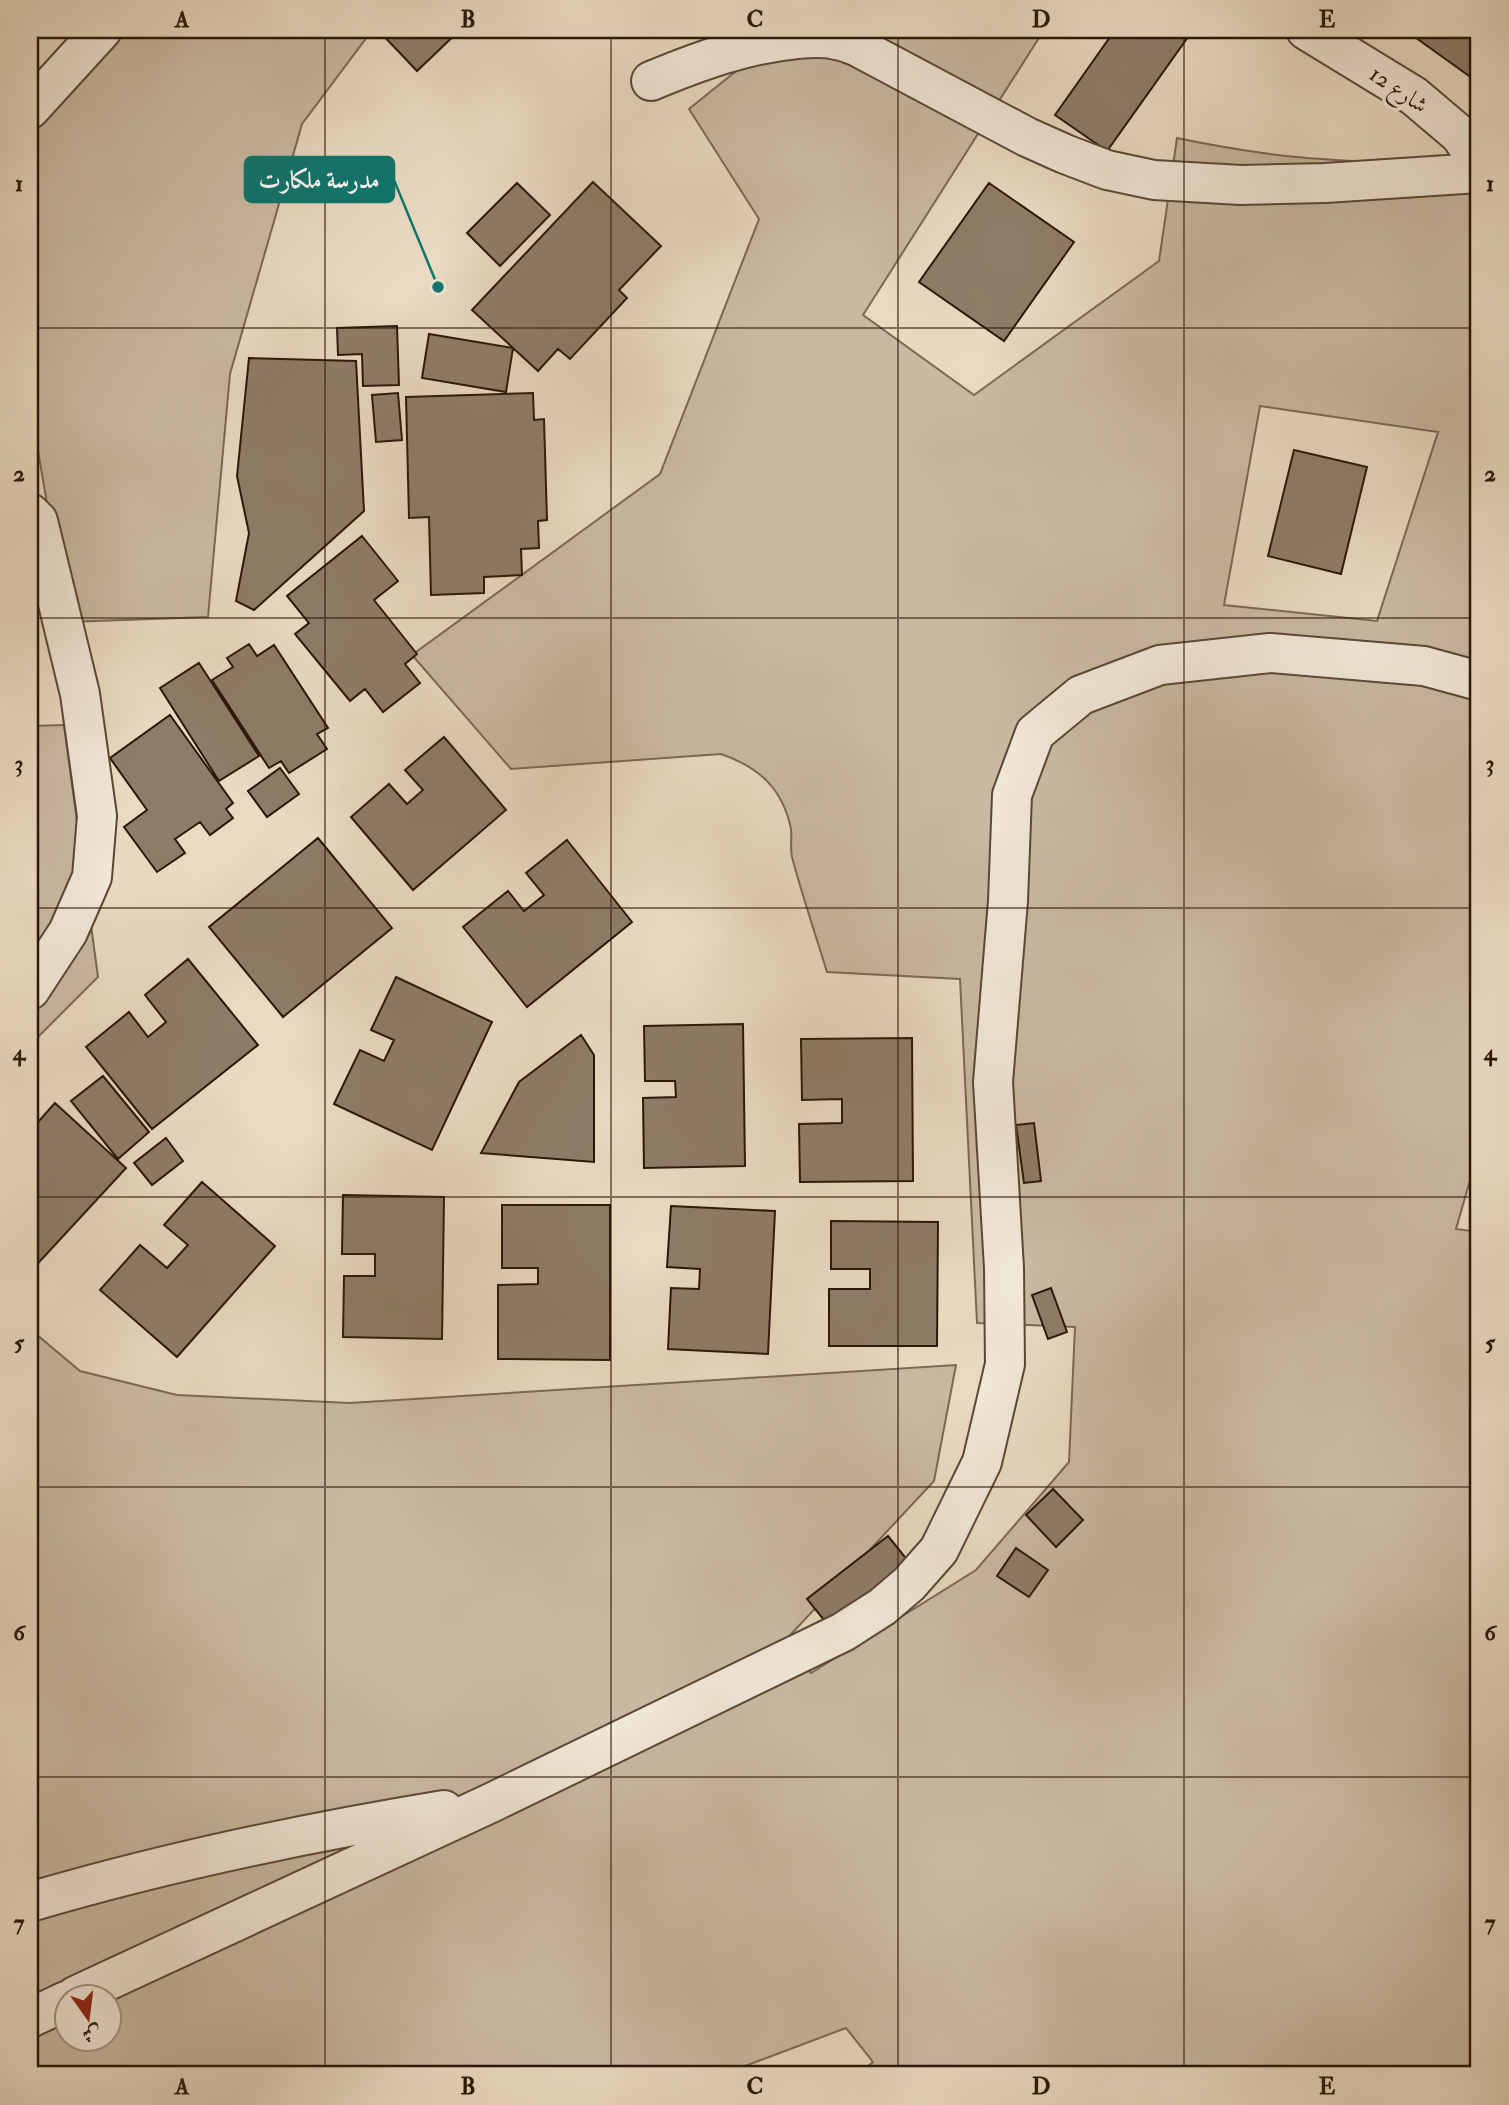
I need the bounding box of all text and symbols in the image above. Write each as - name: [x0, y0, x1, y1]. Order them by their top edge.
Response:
- text: A: [174, 5, 190, 34]
- text: B: [460, 5, 476, 34]
- text: C: [747, 5, 763, 34]
- text: D: [1032, 5, 1050, 34]
- text: E: [1319, 5, 1336, 34]
- street label: شارع 12: [1361, 59, 1434, 124]
- callout: مدرسة ملكارت: [245, 157, 394, 202]
- text: مدرسة ملكارت: [258, 165, 380, 196]
- text: 1: [15, 169, 23, 198]
- text: 1: [1486, 169, 1494, 198]
- text: 2: [13, 459, 25, 488]
- text: 2: [1484, 459, 1496, 488]
- text: 3: [15, 749, 23, 778]
- text: 3: [1486, 749, 1494, 778]
- text: 4: [12, 1038, 27, 1067]
- text: 4: [1483, 1038, 1498, 1067]
- text: 5: [14, 1328, 25, 1357]
- text: 5: [1485, 1328, 1496, 1357]
- text: 6: [13, 1618, 27, 1647]
- text: 6: [1484, 1618, 1498, 1647]
- text: 7: [14, 1908, 25, 1937]
- text: 7: [1485, 1908, 1496, 1937]
- north arrow: [52, 1982, 122, 2052]
- text: ش: [80, 2020, 104, 2047]
- text: A: [174, 2072, 190, 2101]
- text: B: [460, 2072, 476, 2101]
- text: C: [747, 2072, 763, 2101]
- text: D: [1032, 2072, 1050, 2101]
- text: E: [1319, 2072, 1336, 2101]

